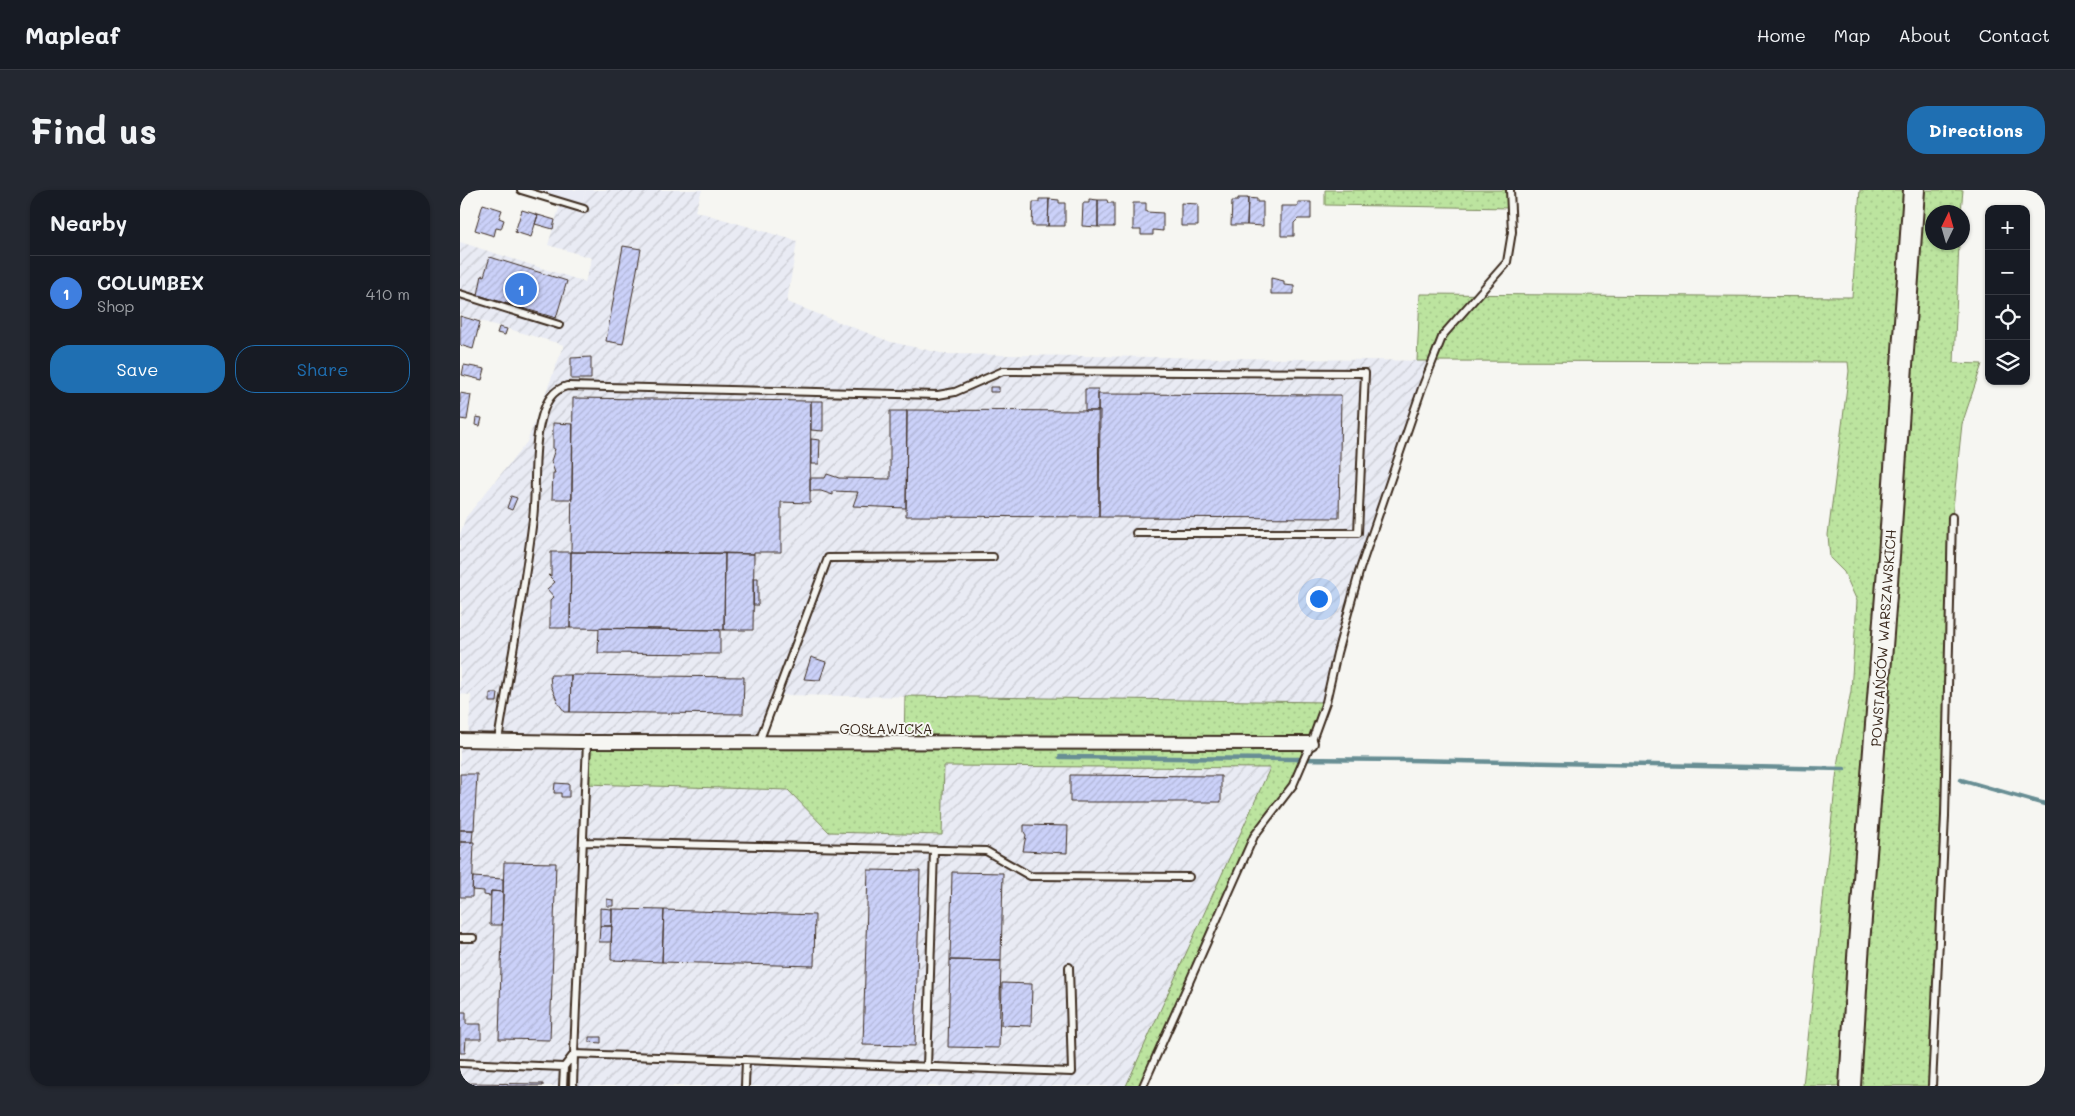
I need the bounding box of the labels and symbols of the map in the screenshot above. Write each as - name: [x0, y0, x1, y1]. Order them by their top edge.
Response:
- north arrow: [1925, 205, 1970, 250]
- pin: 1: [505, 270, 537, 308]
- street label: POWSTAŃCÓW WARSZAWSKICH: [1866, 529, 1900, 747]
- your location: [1306, 586, 1332, 612]
- street label: GOSŁAWICKA: [839, 719, 933, 738]

